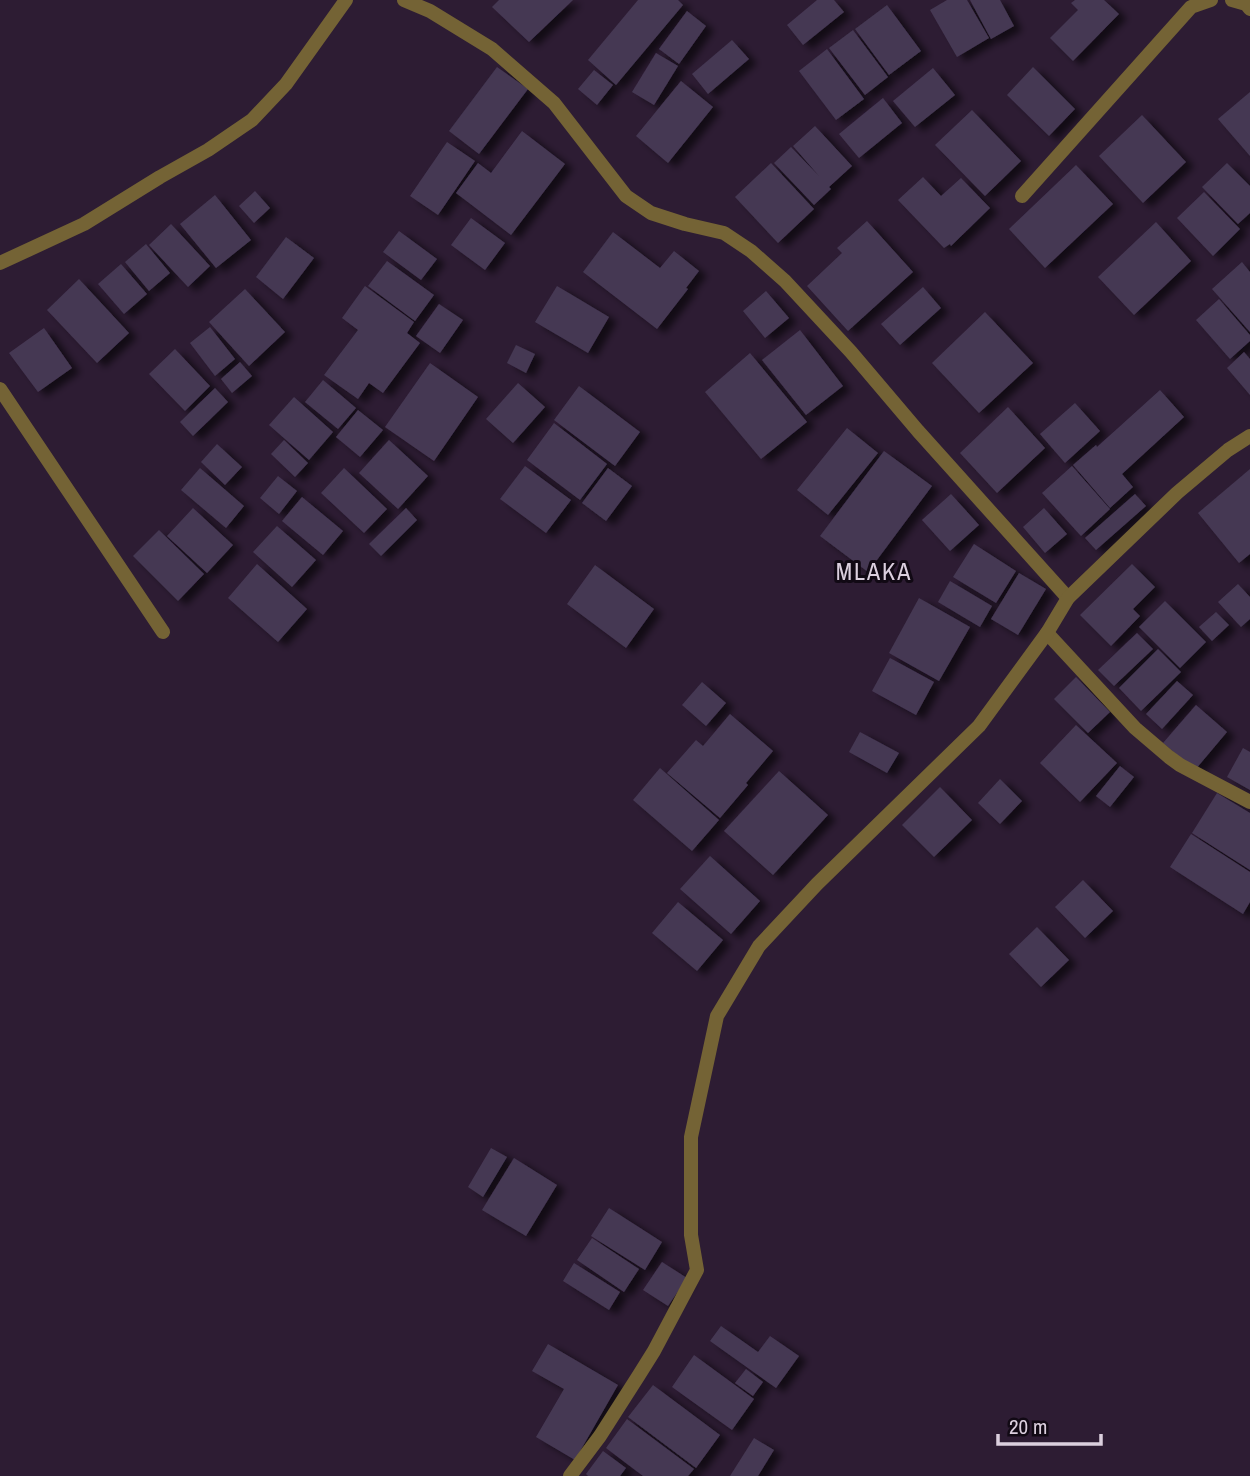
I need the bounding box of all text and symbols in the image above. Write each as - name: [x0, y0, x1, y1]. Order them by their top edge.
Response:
- district label: MLAKA: [836, 555, 912, 587]
- scale bar: [998, 1402, 1101, 1446]
- text: 20 m: [1009, 1412, 1047, 1441]

